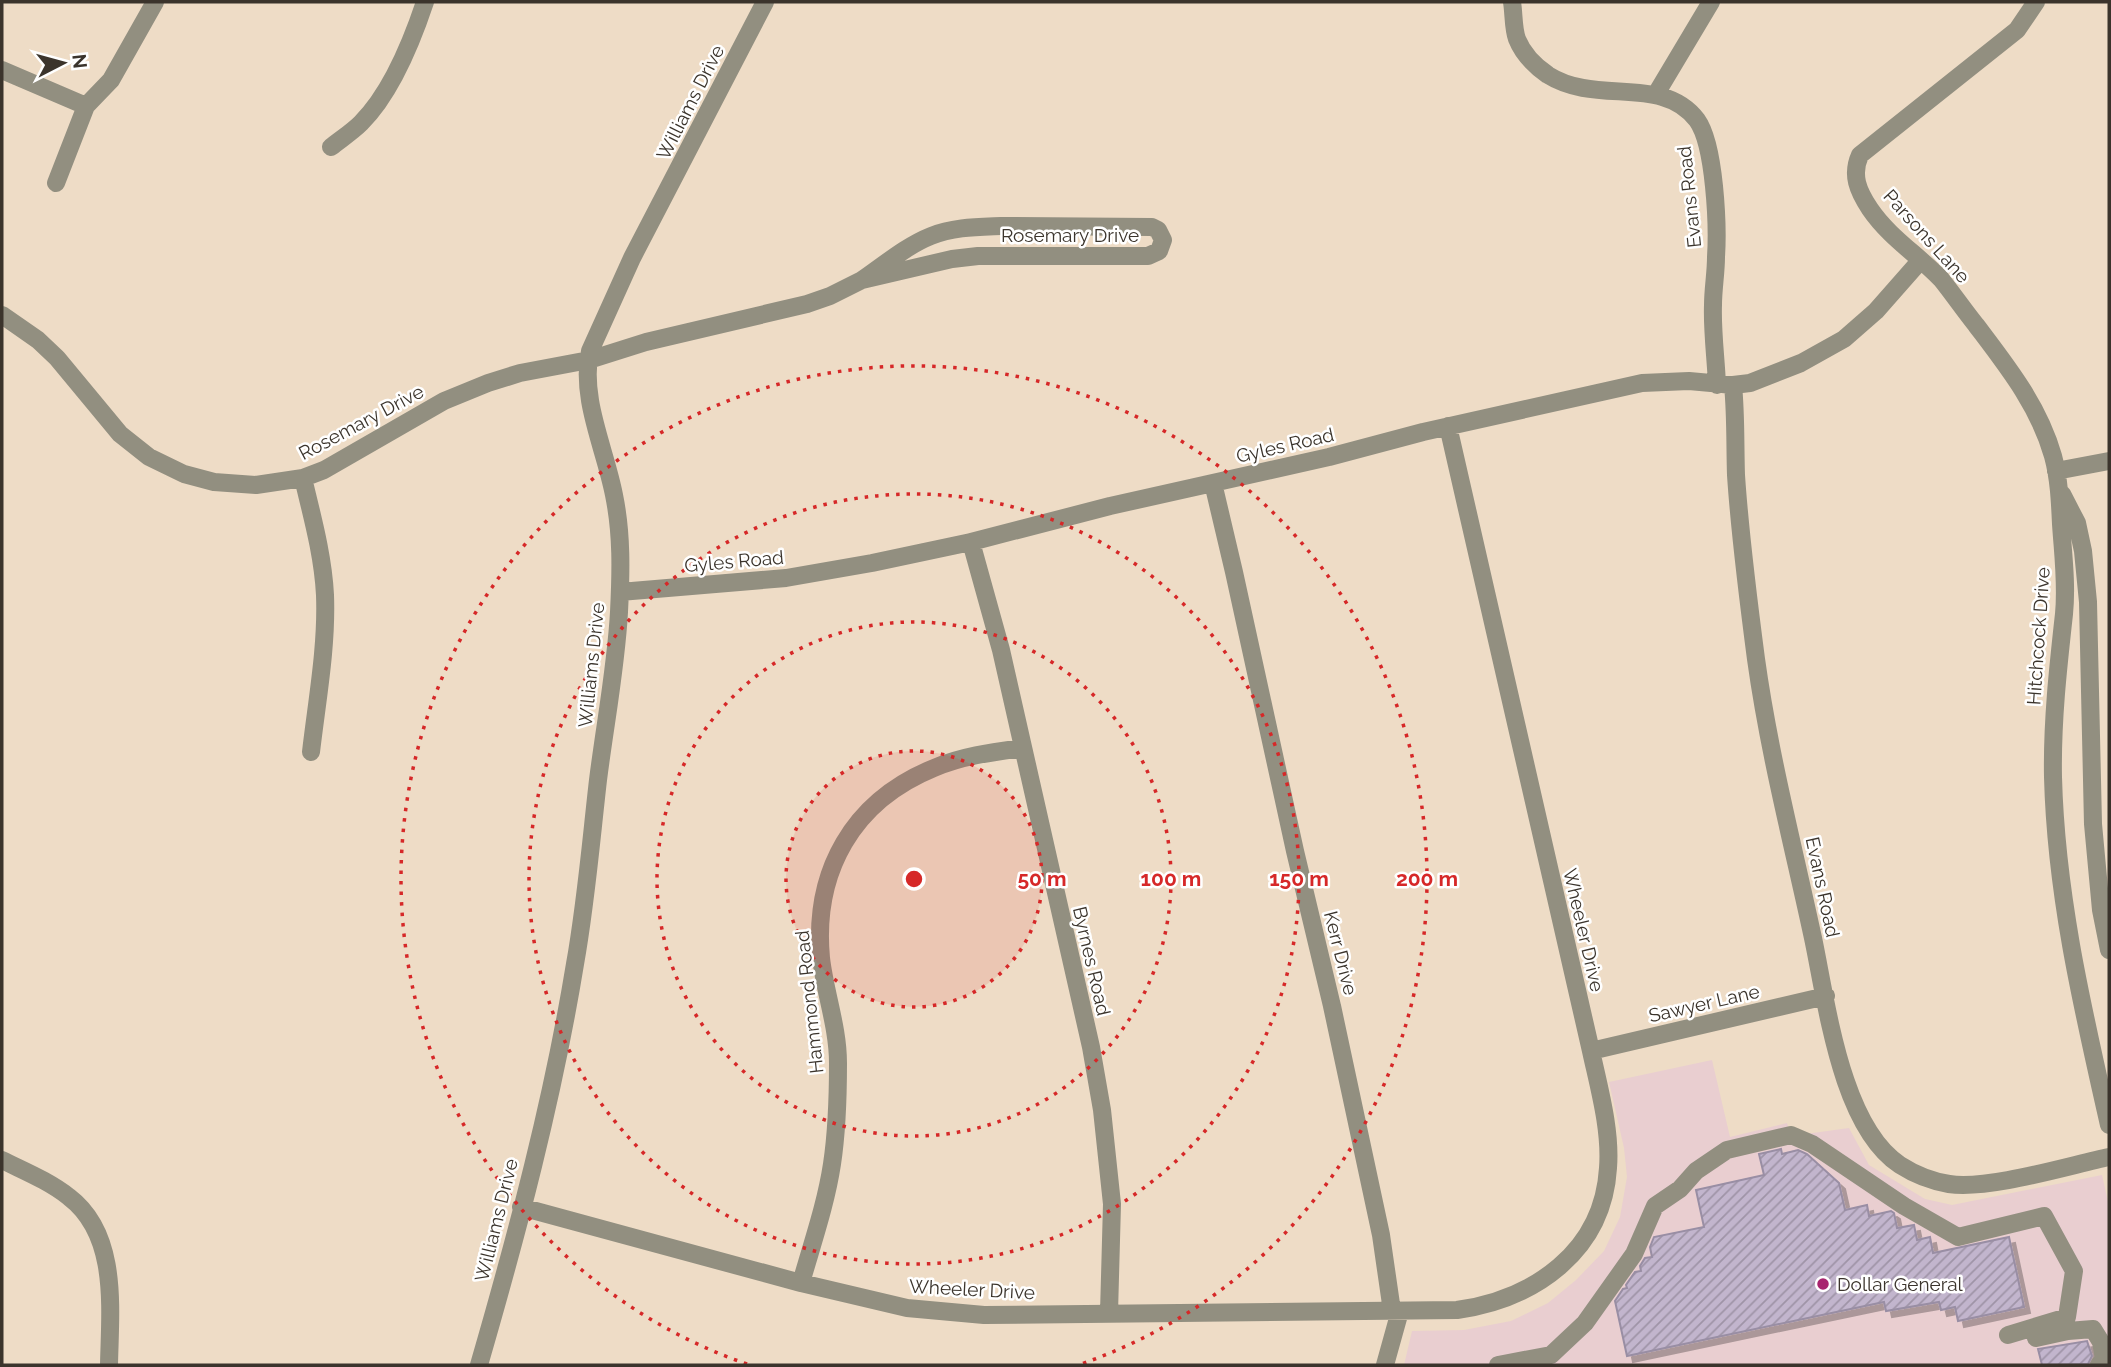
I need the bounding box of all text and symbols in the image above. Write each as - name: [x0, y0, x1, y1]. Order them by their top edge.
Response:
- north arrow: [28, 28, 98, 98]
- street label: Williams Drive: [652, 41, 728, 163]
- text: N: [68, 53, 92, 70]
- street label: Evans Road: [1673, 145, 1705, 249]
- street label: Parsons Lane: [1879, 185, 1975, 287]
- street label: Rosemary Drive: [1001, 224, 1139, 246]
- street label: Rosemary Drive: [295, 380, 427, 464]
- street label: Gyles Road: [1234, 423, 1336, 467]
- street label: Gyles Road: [683, 546, 785, 576]
- street label: Hitchcock Drive: [2022, 566, 2054, 706]
- street label: Williams Drive: [573, 601, 609, 729]
- street label: Evans Road: [1802, 835, 1844, 939]
- text: 50 m: [1017, 866, 1067, 891]
- text: 100 m: [1141, 866, 1201, 891]
- text: 150 m: [1269, 866, 1329, 891]
- text: 200 m: [1396, 866, 1458, 891]
- street label: Wheeler Drive: [1559, 866, 1609, 994]
- centre of rings: [902, 867, 926, 891]
- street label: Byrnes Road: [1069, 904, 1115, 1018]
- street label: Kerr Drive: [1320, 909, 1362, 997]
- street label: Hammond Road: [791, 929, 827, 1075]
- street label: Sawyer Lane: [1647, 980, 1761, 1026]
- street label: Williams Drive: [470, 1156, 522, 1284]
- place label: Dollar General: [1837, 1273, 1964, 1295]
- street label: Wheeler Drive: [909, 1275, 1035, 1303]
- marker: Dollar General: [1815, 1276, 1831, 1292]

